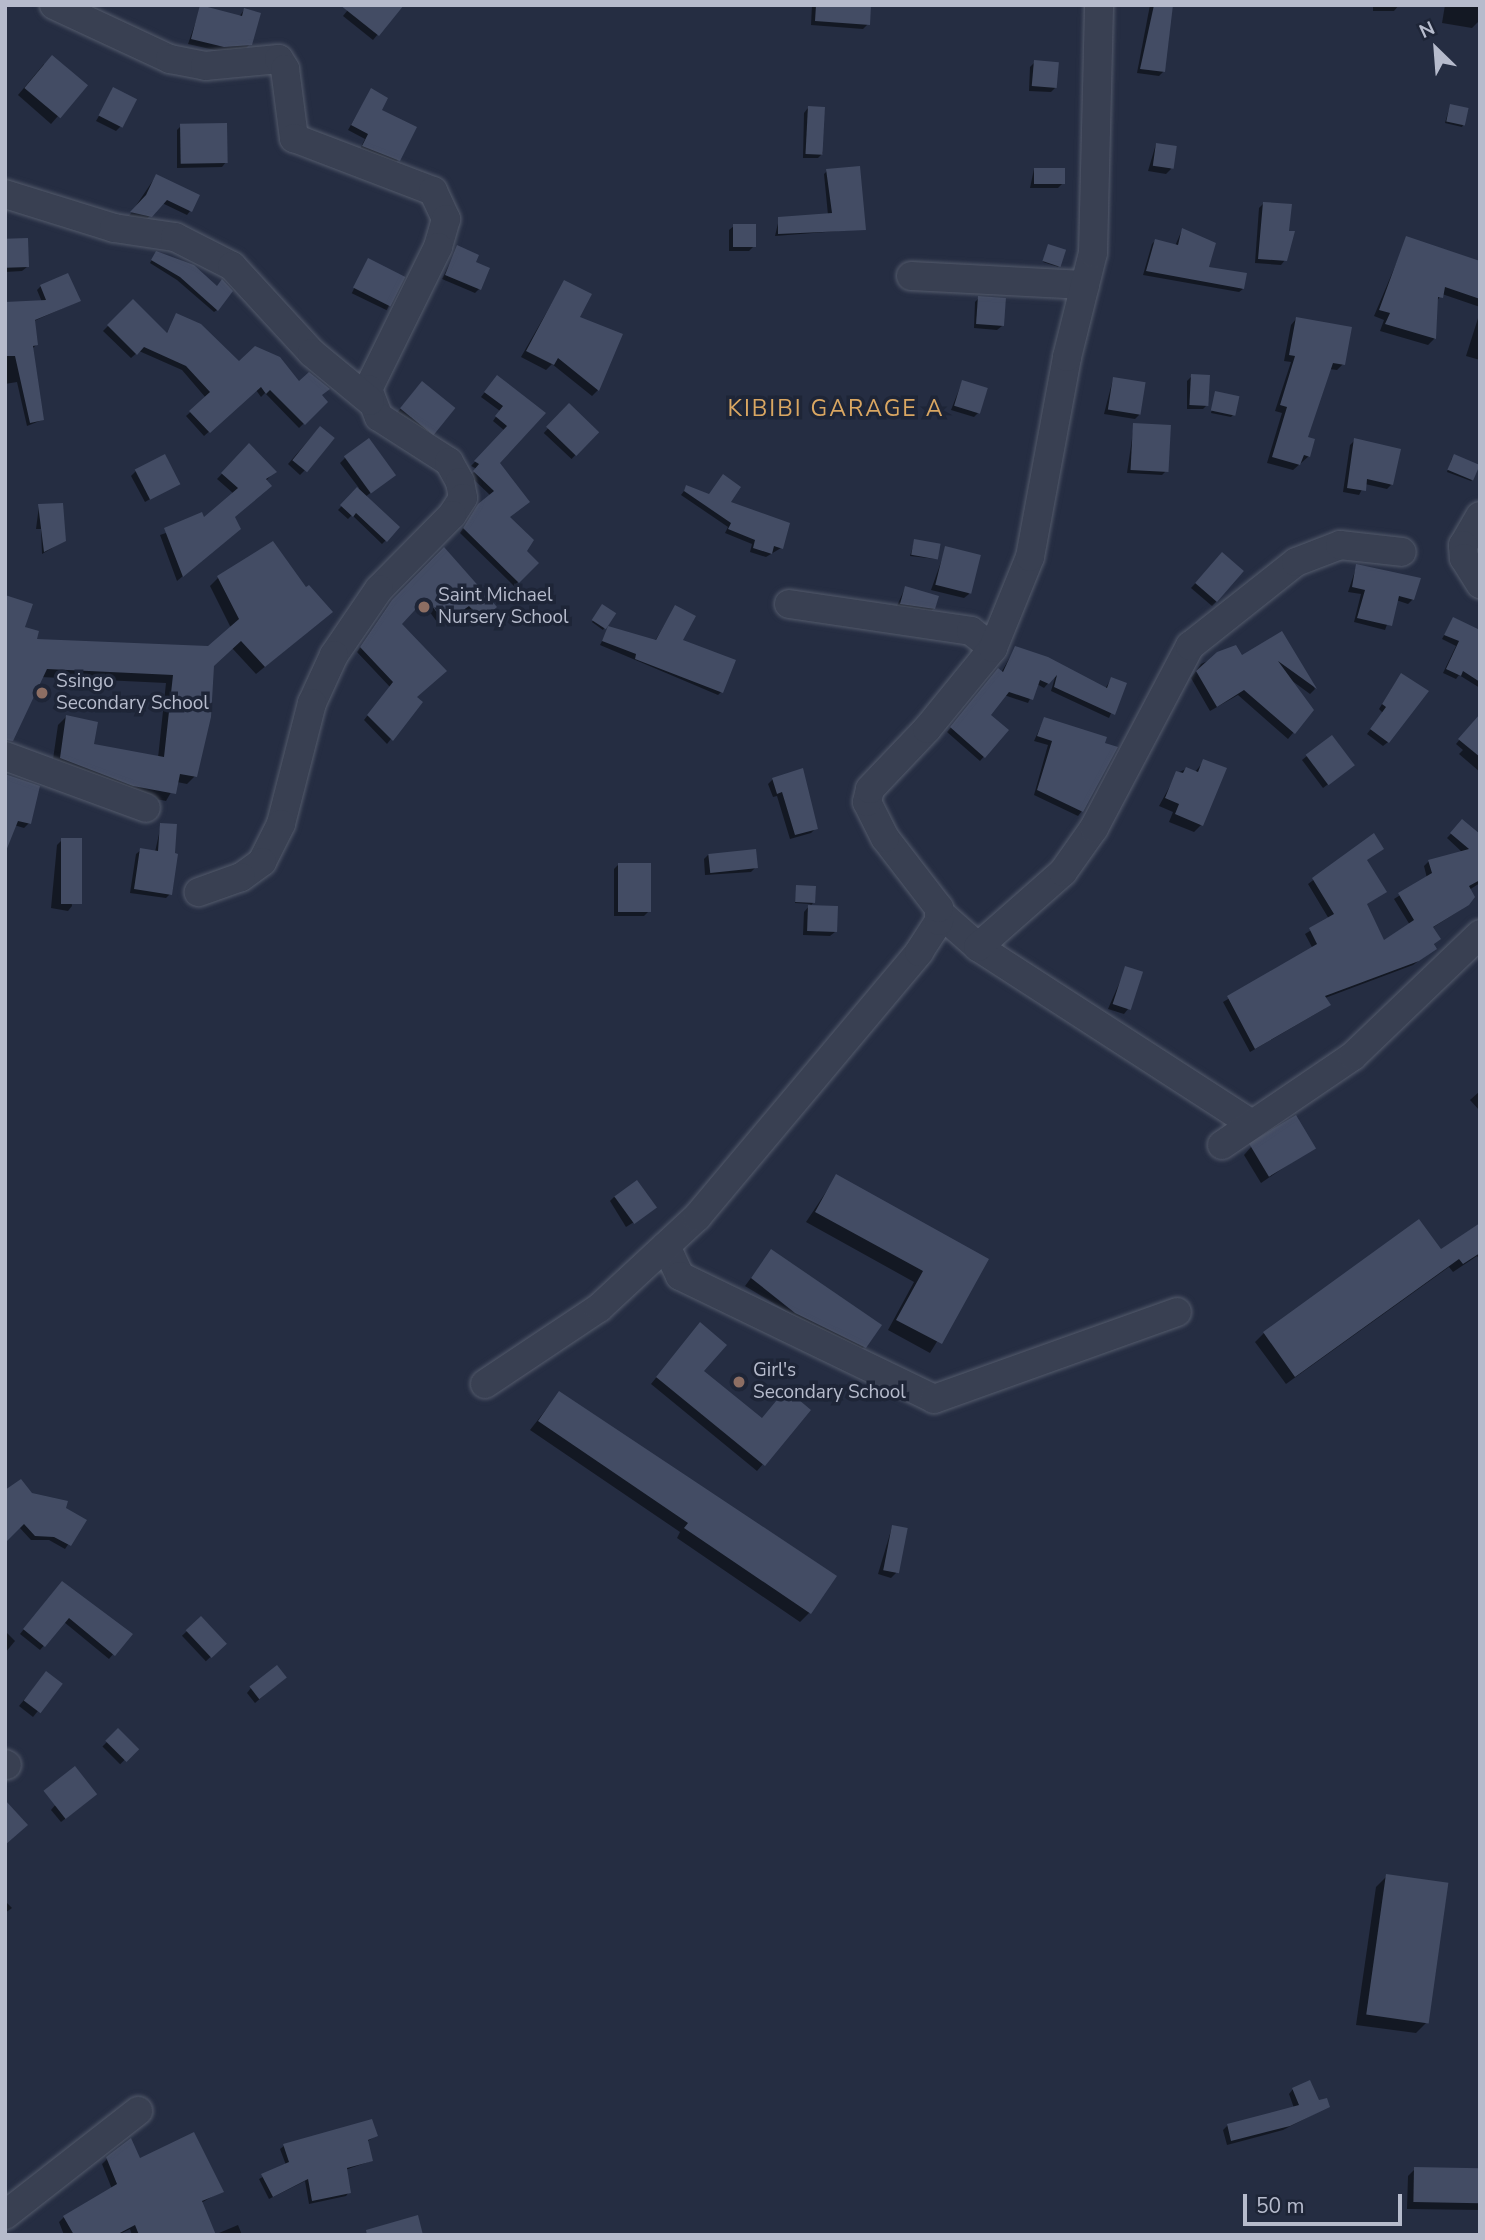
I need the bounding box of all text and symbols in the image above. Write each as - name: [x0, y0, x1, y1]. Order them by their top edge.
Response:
- north arrow: [1401, 14, 1471, 84]
- text: N: [1415, 15, 1439, 45]
- district label: KIBIBI GARAGE A: [729, 395, 943, 423]
- place label: Saint Michael Nursery School: [438, 585, 569, 629]
- marker: Saint Michael Nursery School: [416, 599, 432, 615]
- place label: Ssingo Secondary School: [56, 671, 209, 715]
- marker: Ssingo Secondary School: [34, 685, 50, 701]
- place label: Girl's Secondary School: [753, 1360, 906, 1404]
- marker: Girl's Secondary School: [731, 1374, 747, 1390]
- scale bar: [1247, 2180, 1406, 2224]
- text: 50 m: [1256, 2192, 1305, 2220]

